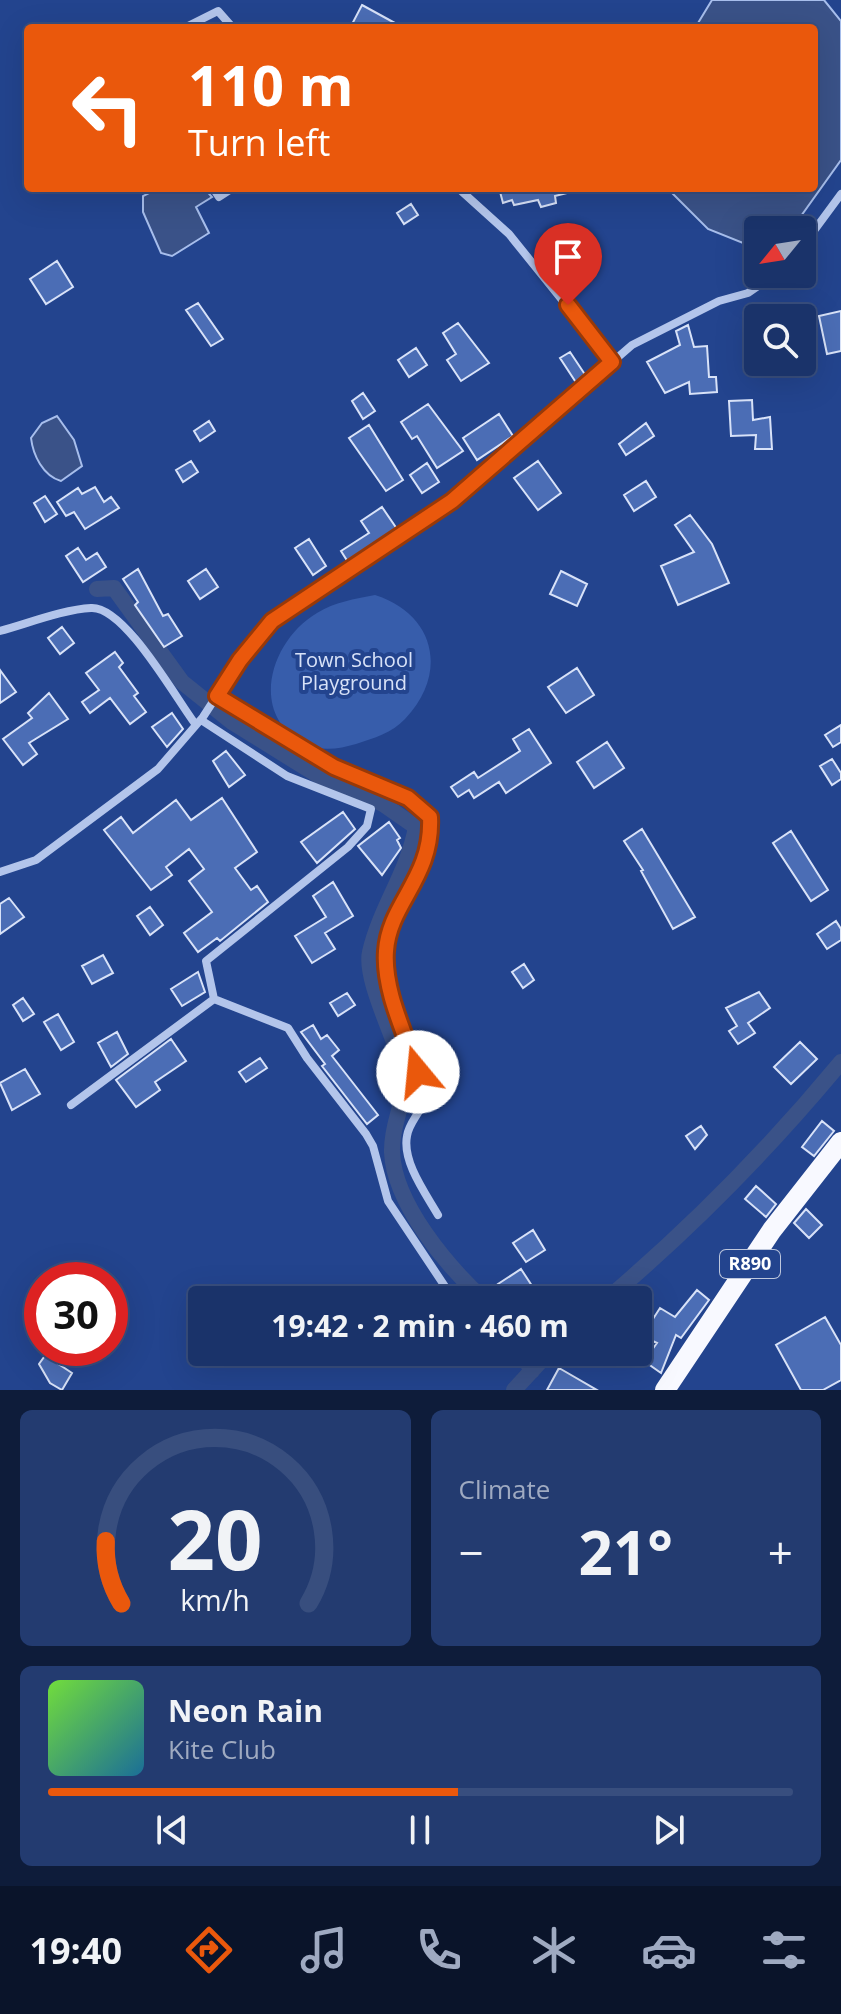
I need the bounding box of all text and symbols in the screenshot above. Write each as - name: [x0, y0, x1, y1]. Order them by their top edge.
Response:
- text: 110 m: [188, 46, 354, 122]
- icon: left: [56, 56, 160, 160]
- text: Turn left: [188, 118, 330, 167]
- north arrow: [744, 216, 816, 288]
- map controls: [744, 216, 816, 376]
- pin: [534, 223, 602, 305]
- icon: arrive: [546, 235, 590, 279]
- button: search: [744, 304, 816, 376]
- park label: Town School Playground: [295, 646, 413, 696]
- position arrow: [376, 1030, 460, 1114]
- road number: R890: [720, 1250, 780, 1278]
- speed limit sign: 30: [24, 1262, 128, 1366]
- text: 19:42 · 2 min · 460 m: [271, 1305, 569, 1346]
- text: Climate: [459, 1471, 550, 1507]
- text: 20: [168, 1481, 263, 1594]
- text: 21°: [579, 1511, 673, 1593]
- text: −: [459, 1522, 484, 1582]
- text: +: [768, 1522, 793, 1582]
- text: km/h: [181, 1580, 250, 1619]
- text: Neon Rain: [168, 1690, 323, 1731]
- text: Kite Club: [168, 1731, 276, 1767]
- icon: previous: [150, 1808, 194, 1852]
- icon: pause: [398, 1808, 442, 1852]
- icon: next: [647, 1808, 691, 1852]
- icon: directions: [181, 1922, 237, 1978]
- icon: music: [296, 1922, 352, 1978]
- icon: phone: [411, 1922, 467, 1978]
- icon: climate: [526, 1922, 582, 1978]
- icon: car: [641, 1922, 697, 1978]
- icon: filters: [756, 1922, 812, 1978]
- text: 19:40: [29, 1926, 122, 1975]

